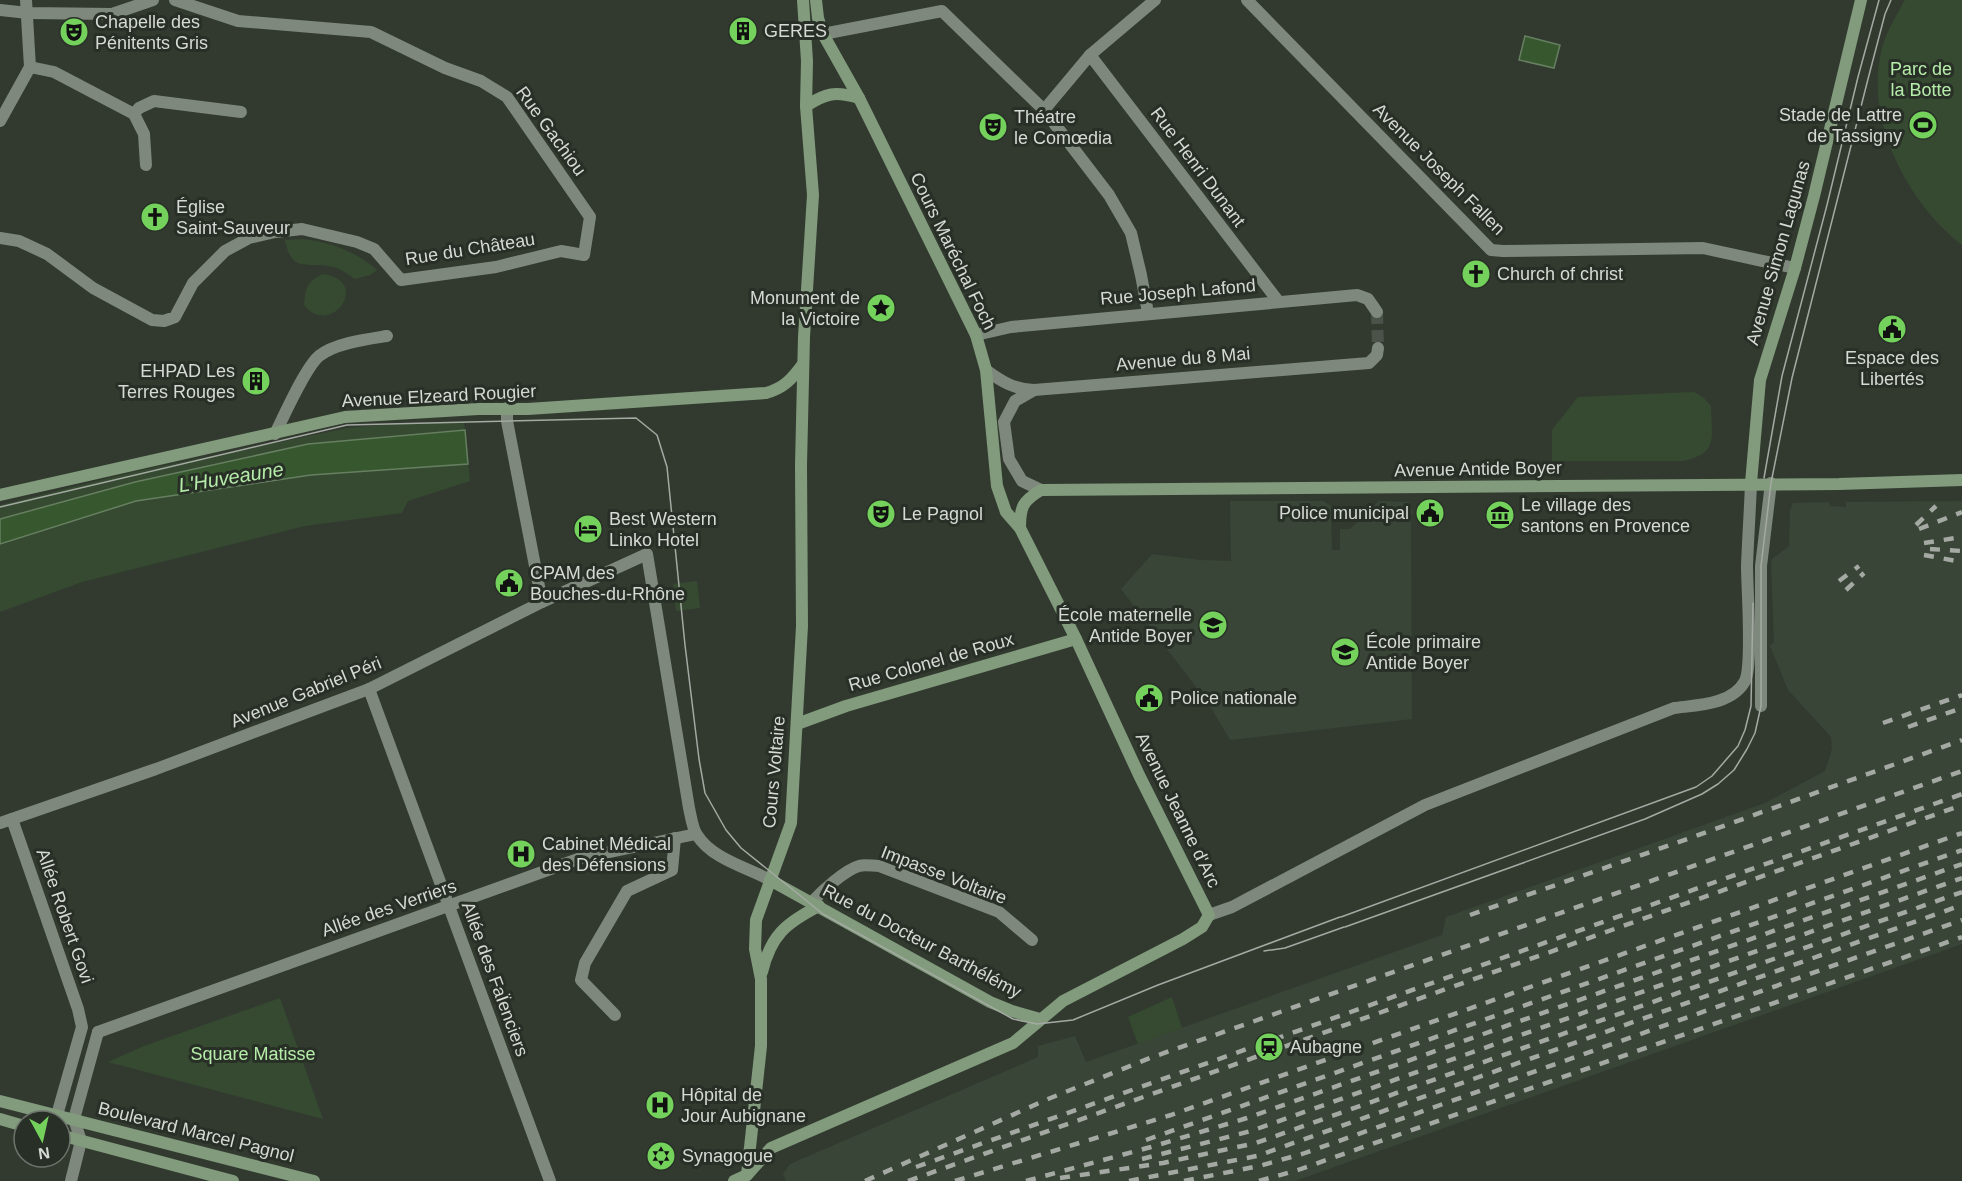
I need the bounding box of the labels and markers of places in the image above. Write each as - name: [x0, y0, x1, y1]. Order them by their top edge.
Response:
- place label: Chapelle des Pénitents Gris: [95, 12, 208, 53]
- building icon: GERES: [727, 15, 759, 47]
- theatre icon: Chapelle des Pénitents Gris: [58, 16, 90, 48]
- place label: GERES: [764, 21, 827, 41]
- place label: Stade de Lattre de Tassigny: [1779, 105, 1902, 146]
- place label: Théatre le Comœdia: [1014, 107, 1113, 148]
- sports icon: Stade de Lattre de Tassigny: [1907, 109, 1939, 141]
- theatre icon: Théatre le Comœdia: [977, 111, 1009, 143]
- place label: Église Saint-Sauveur: [176, 197, 290, 238]
- church icon: Église Saint-Sauveur: [139, 201, 171, 233]
- church icon: Church of christ: [1460, 258, 1492, 290]
- place label: Church of christ: [1497, 264, 1623, 284]
- place label: Monument de la Victoire: [750, 288, 860, 329]
- place icon: Monument de la Victoire: [865, 292, 897, 324]
- public building icon: Espace des Libertés: [1876, 313, 1908, 345]
- place label: Espace des Libertés: [1845, 348, 1939, 389]
- place label: EHPAD Les Terres Rouges: [118, 361, 235, 402]
- building icon: EHPAD Les Terres Rouges: [240, 365, 272, 397]
- place label: Le village des santons en Provence: [1521, 495, 1690, 536]
- public building icon: Police municipal: [1414, 497, 1446, 529]
- theatre icon: Le Pagnol: [865, 498, 897, 530]
- museum icon: Le village des santons en Provence: [1484, 499, 1516, 531]
- place label: Police municipal: [1279, 503, 1409, 523]
- place label: Le Pagnol: [902, 504, 983, 524]
- place label: Best Western Linko Hotel: [609, 509, 717, 550]
- hotel icon: Best Western Linko Hotel: [572, 513, 604, 545]
- place label: CPAM des Bouches-du-Rhône: [530, 563, 685, 604]
- public building icon: CPAM des Bouches-du-Rhône: [493, 567, 525, 599]
- place label: École maternelle Antide Boyer: [1058, 605, 1192, 646]
- school or university icon: École maternelle Antide Boyer: [1197, 609, 1229, 641]
- place label: École primaire Antide Boyer: [1366, 632, 1481, 673]
- school or university icon: École primaire Antide Boyer: [1329, 636, 1361, 668]
- public building icon: Police nationale: [1133, 682, 1165, 714]
- place label: Police nationale: [1170, 688, 1297, 708]
- place label: Cabinet Médical des Défensions: [542, 834, 671, 875]
- hospital icon: Cabinet Médical des Défensions: [505, 838, 537, 870]
- station icon: Aubagne: [1253, 1031, 1285, 1063]
- place label: Aubagne: [1290, 1037, 1362, 1057]
- place label: Hôpital de Jour Aubignane: [681, 1085, 806, 1126]
- hospital icon: Hôpital de Jour Aubignane: [644, 1089, 676, 1121]
- synagogue icon: Synagogue: [645, 1140, 677, 1172]
- place label: Synagogue: [682, 1146, 773, 1166]

